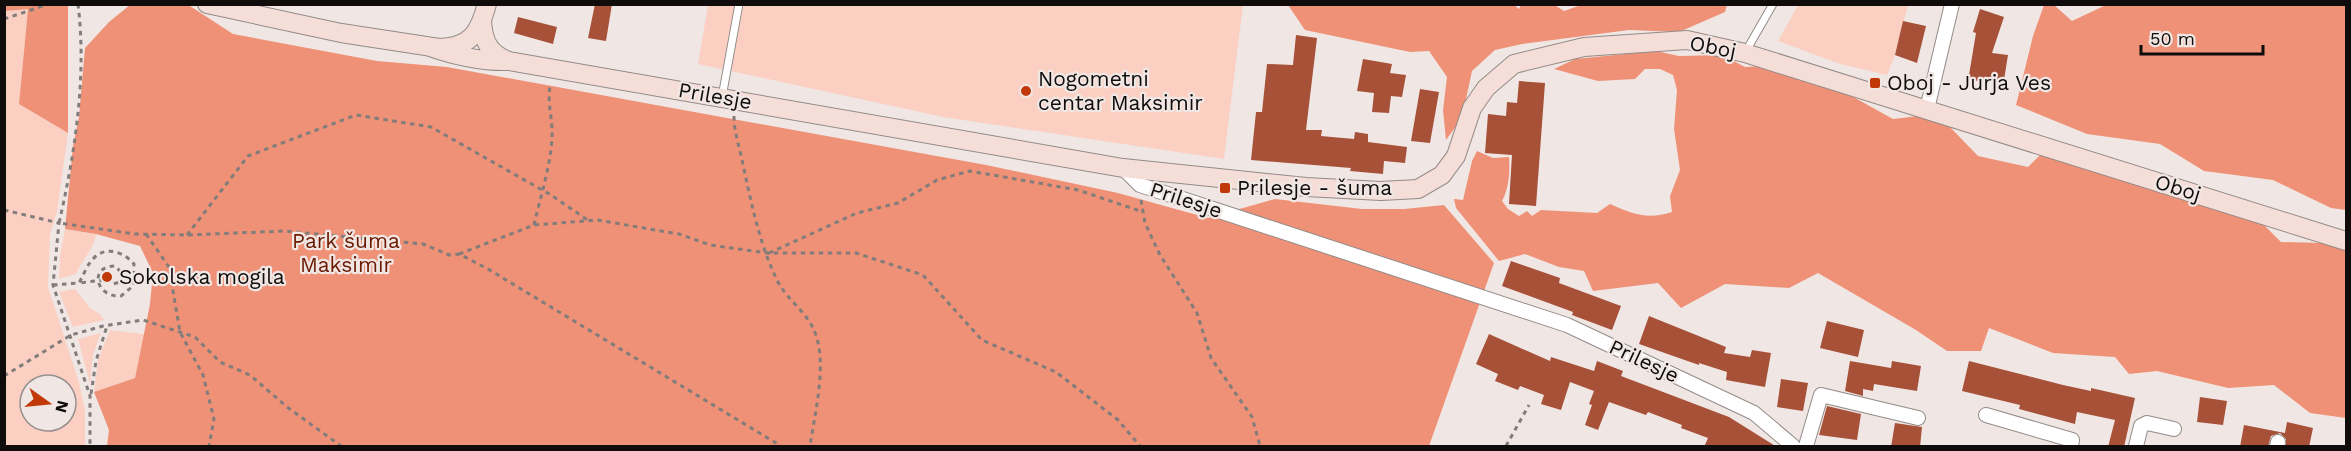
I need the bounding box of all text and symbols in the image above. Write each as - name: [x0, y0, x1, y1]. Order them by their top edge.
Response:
- scale bar: [2141, 18, 2262, 56]
- text: 50 m: [2150, 28, 2195, 49]
- street label: Oboj: [1688, 30, 1739, 63]
- place label: Nogometni centar Maksimir: [1038, 66, 1203, 115]
- place label: Oboj - Jurja Ves: [1887, 70, 2051, 95]
- marker: Oboj - Jurja Ves: [1868, 76, 1882, 90]
- street label: Prilesje: [676, 77, 754, 114]
- marker: Nogometni centar Maksimir: [1019, 84, 1033, 98]
- street label: Oboj: [2152, 169, 2204, 206]
- place label: Prilesje - šuma: [1237, 175, 1392, 200]
- street label: Prilesje: [1147, 176, 1225, 223]
- marker: Prilesje - šuma: [1218, 181, 1232, 195]
- park label: Park šuma Maksimir: [292, 228, 400, 277]
- place label: Sokolska mogila: [119, 264, 285, 289]
- marker: Sokolska mogila: [100, 270, 114, 284]
- street label: Prilesje: [1605, 334, 1683, 388]
- north arrow: [18, 373, 78, 433]
- text: N: [51, 399, 73, 415]

